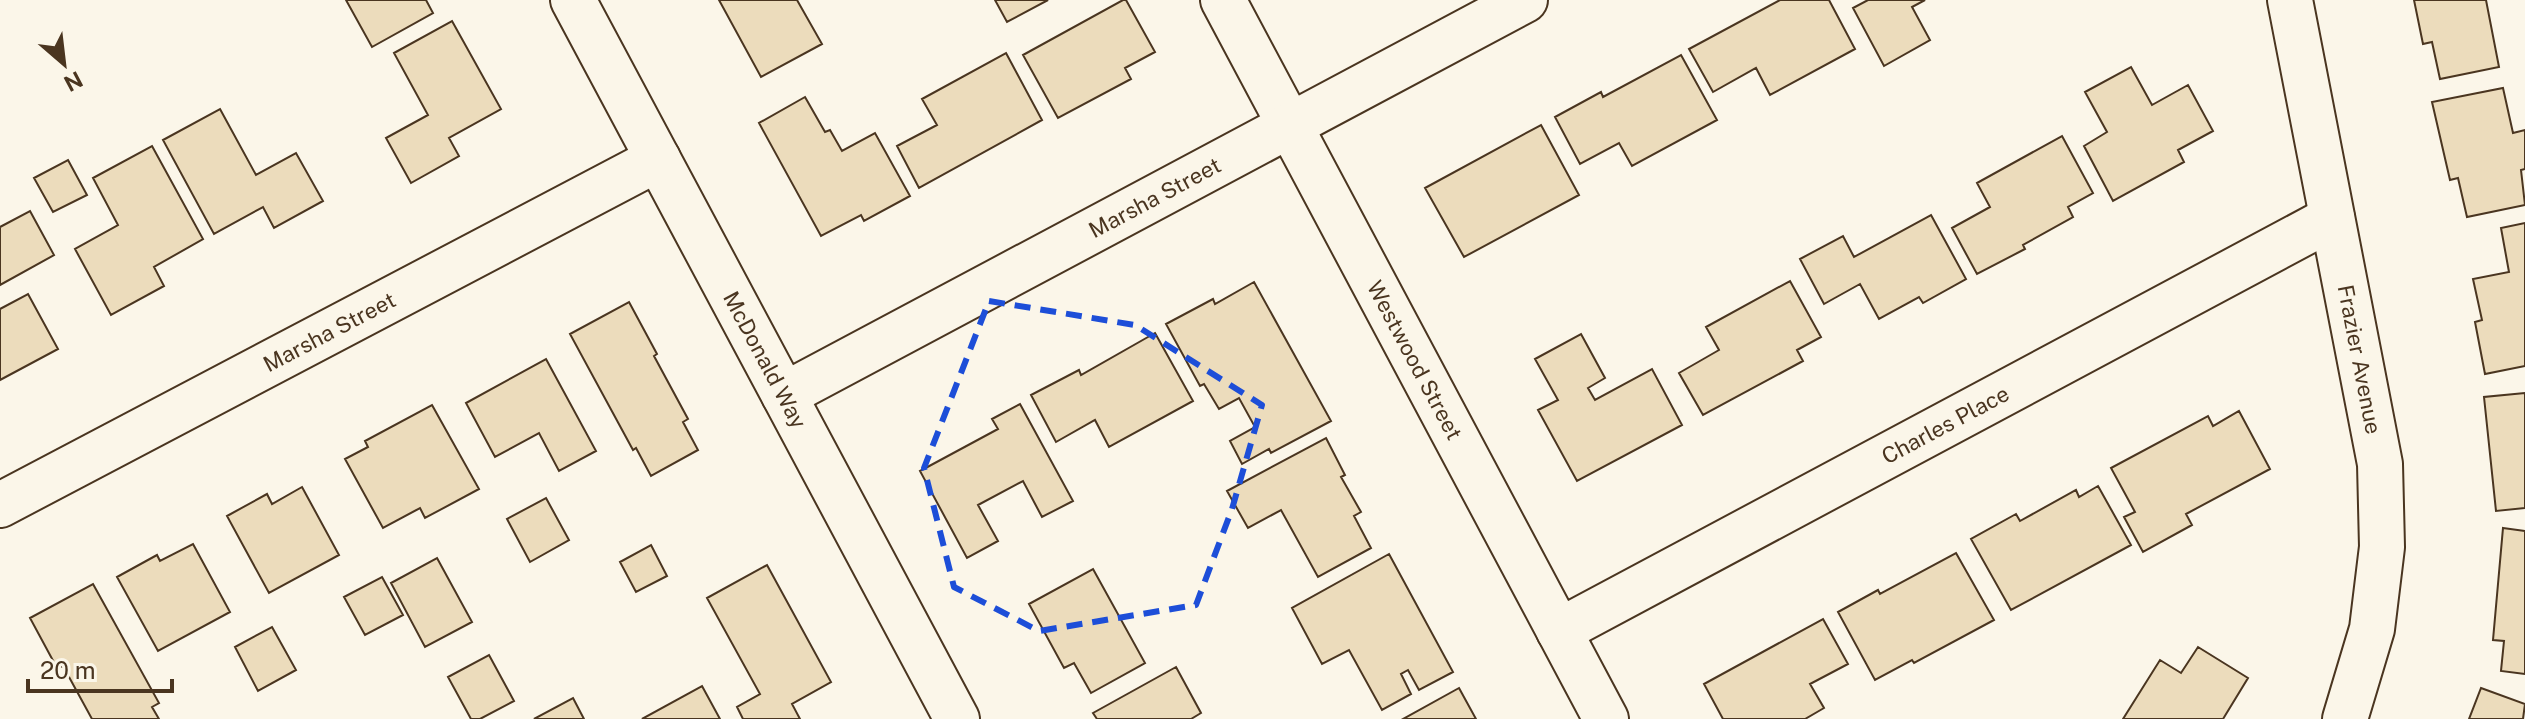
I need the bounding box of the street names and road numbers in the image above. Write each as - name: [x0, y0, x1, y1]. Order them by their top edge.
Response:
- street label: Marsha Street: [1084, 152, 1225, 243]
- street label: Westwood Street: [1362, 276, 1468, 444]
- street label: Frazier Avenue: [2333, 282, 2387, 436]
- street label: Marsha Street: [259, 286, 400, 377]
- street label: McDonald Way: [718, 287, 812, 433]
- street label: Charles Place: [1877, 380, 2013, 469]

